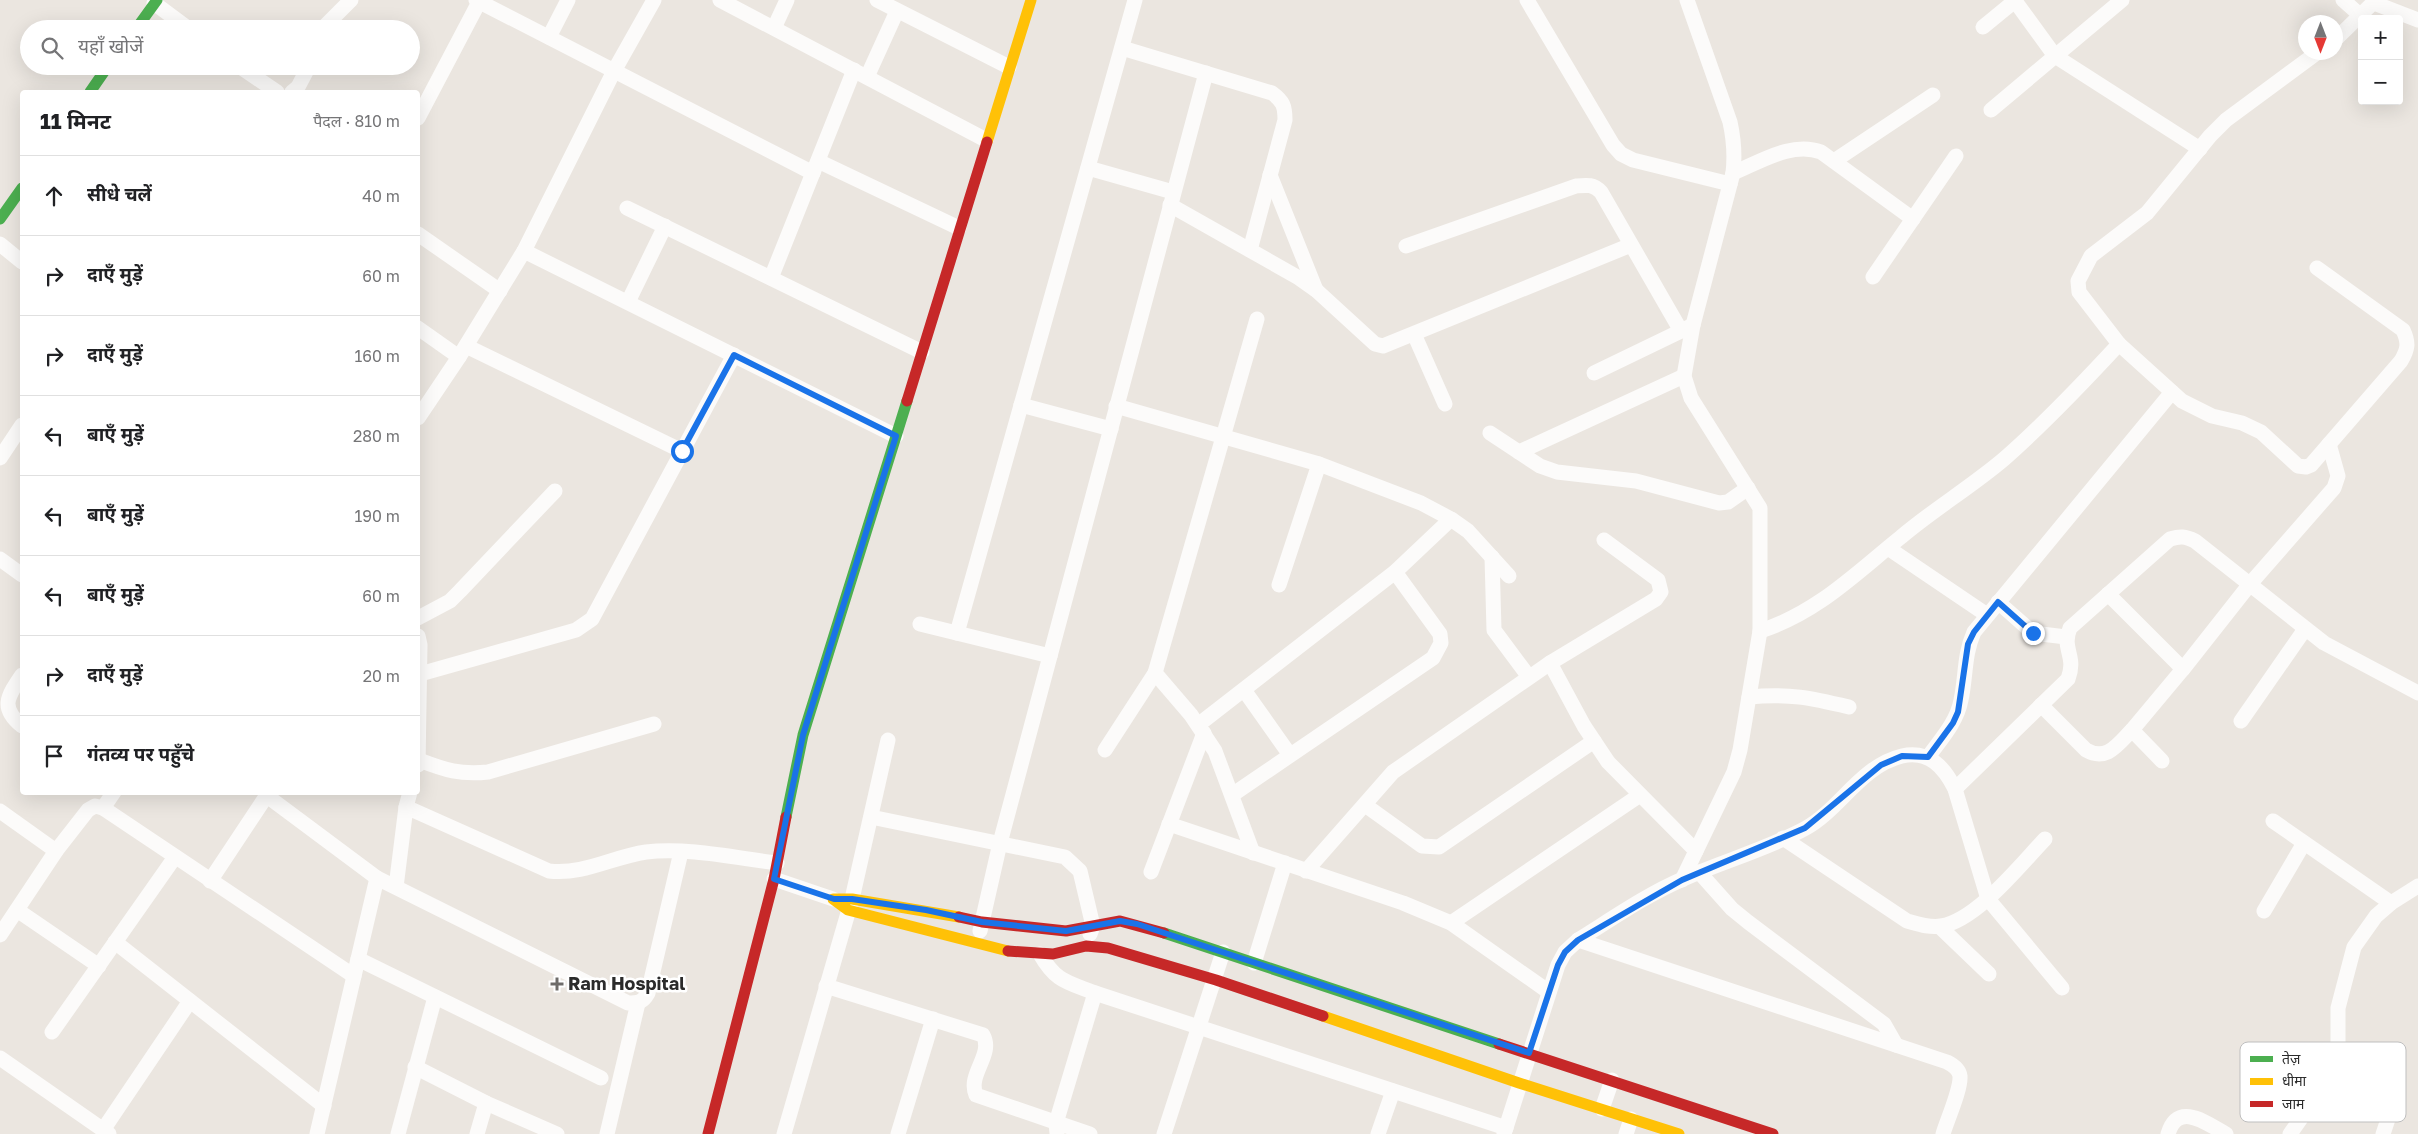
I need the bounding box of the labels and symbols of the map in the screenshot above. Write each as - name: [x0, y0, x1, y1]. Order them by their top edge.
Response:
- north arrow: [2298, 15, 2343, 60]
- route start: [671, 440, 694, 463]
- route end: [2022, 622, 2045, 645]
- place label: Ram Hospital: [568, 972, 685, 994]
- marker: Ram Hospital: [550, 977, 564, 991]
- legend: [2240, 1042, 2406, 1122]
- text: तेज़: [2282, 1050, 2301, 1067]
- text: धीमा: [2282, 1072, 2307, 1089]
- text: जाम: [2282, 1095, 2305, 1112]

